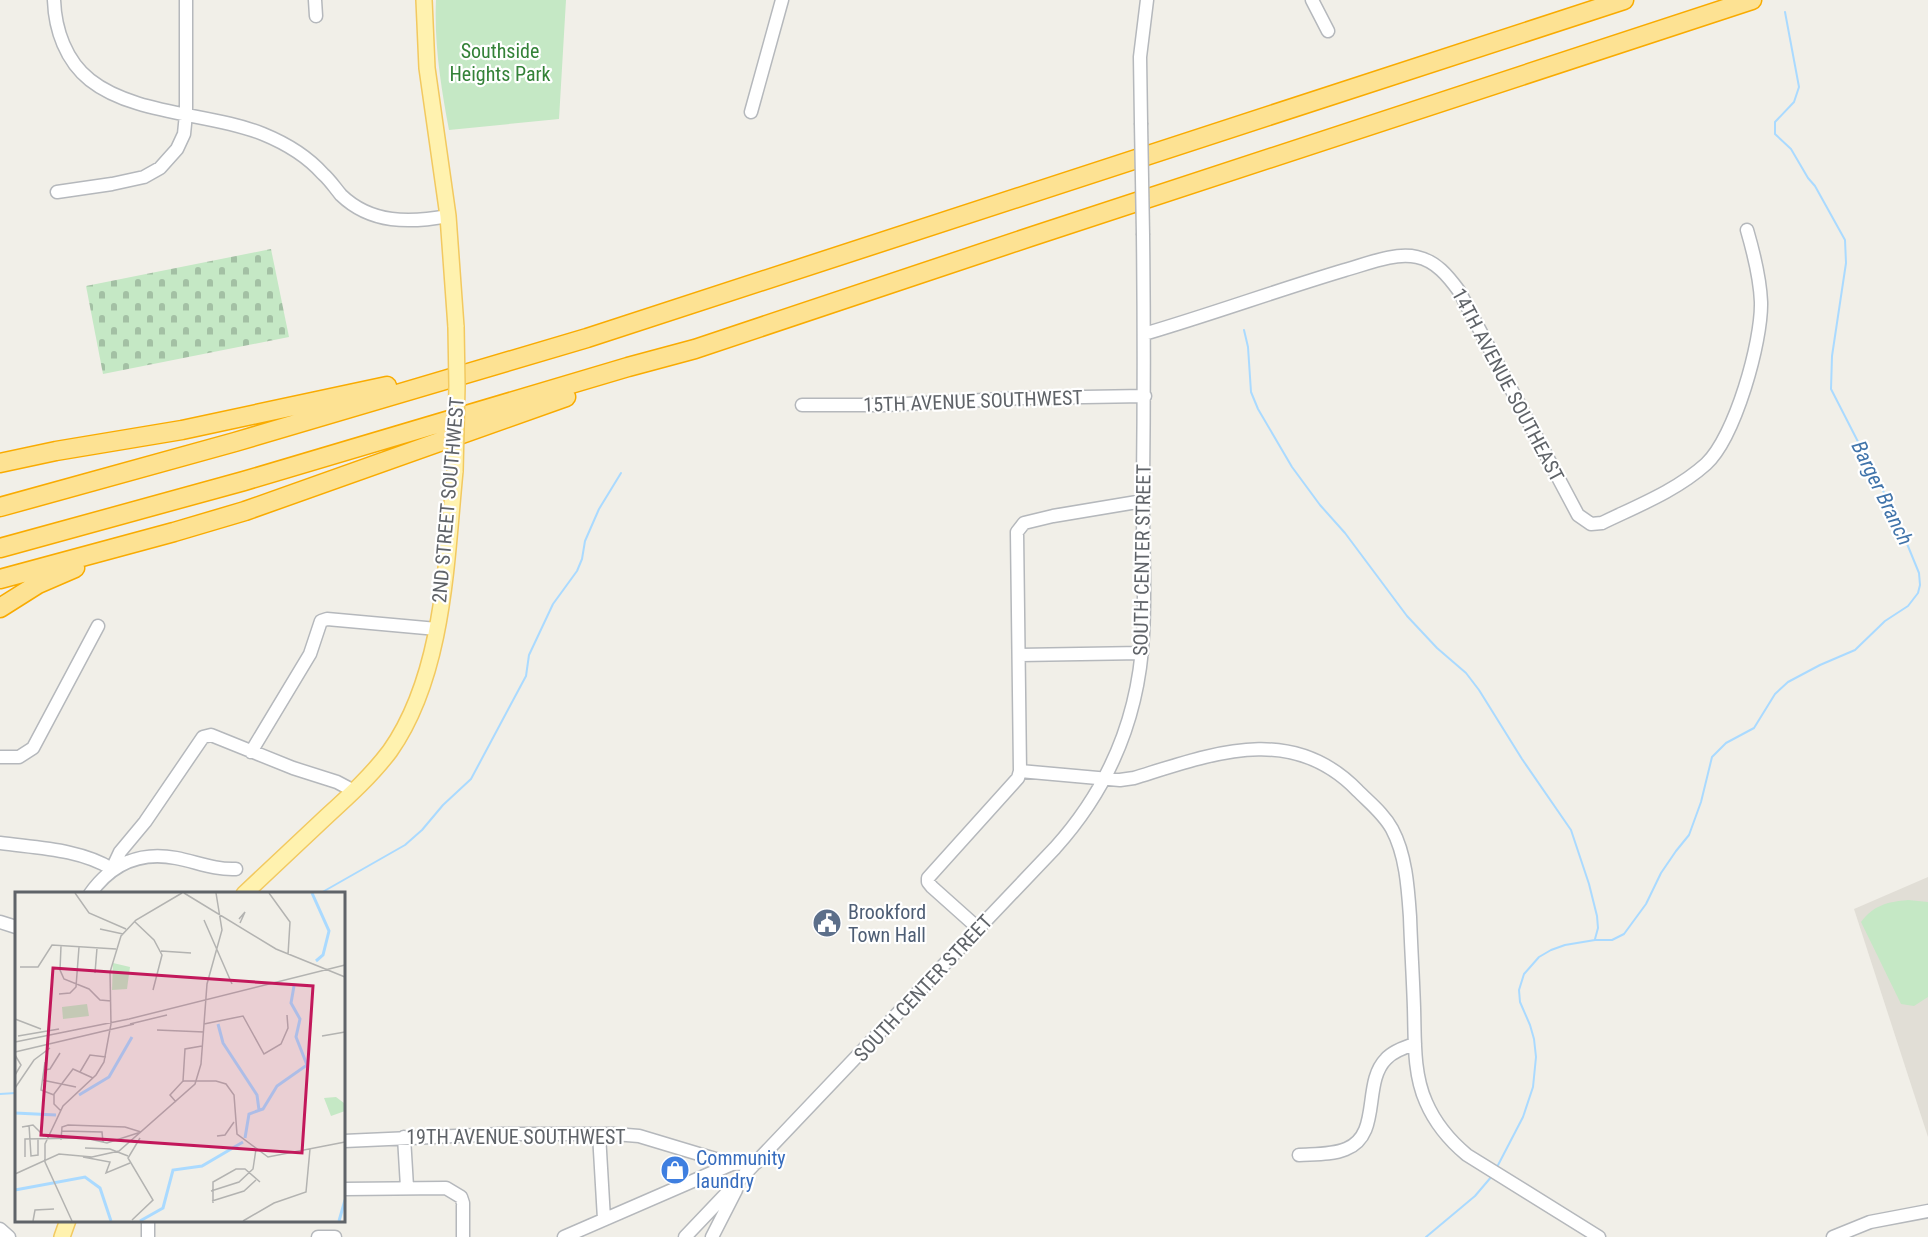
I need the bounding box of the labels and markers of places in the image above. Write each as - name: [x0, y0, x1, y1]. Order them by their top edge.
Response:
- place label: Brookford Town Hall: [848, 900, 926, 947]
- public building icon: Brookford Town Hall: [811, 907, 843, 939]
- place label: Community laundry: [696, 1146, 786, 1193]
- shop icon: Community laundry: [659, 1154, 691, 1186]

